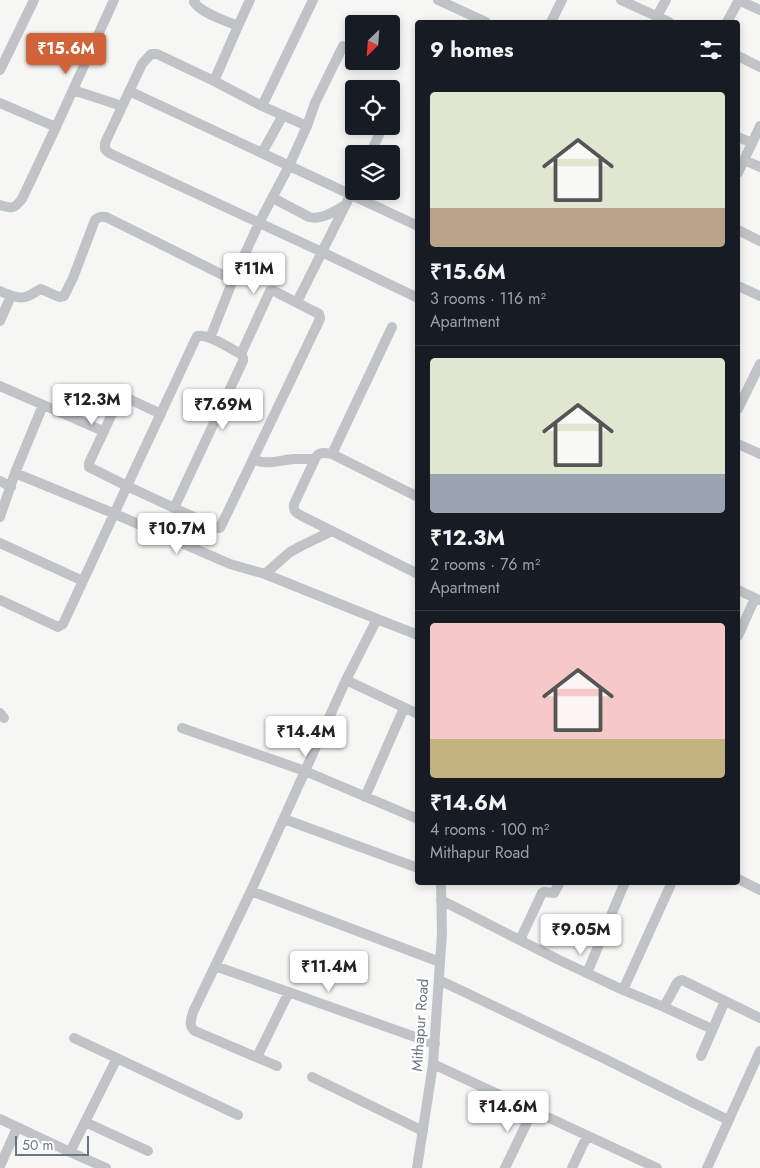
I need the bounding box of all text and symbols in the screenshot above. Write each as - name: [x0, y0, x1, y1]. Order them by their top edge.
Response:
- north arrow: [345, 15, 400, 70]
- map controls: [345, 15, 400, 200]
- pin: ₹15.6M: [25, 32, 107, 75]
- text: 9 homes: [430, 35, 514, 65]
- icon: filters: [697, 36, 725, 64]
- text: ₹15.6M: [37, 37, 95, 60]
- button: locate: [345, 80, 400, 135]
- icon: home: [533, 125, 623, 215]
- button: layers: [345, 145, 400, 200]
- pin: ₹11M: [224, 252, 284, 295]
- text: ₹11M: [234, 257, 274, 280]
- text: ₹15.6M: [430, 257, 506, 287]
- text: 3 rooms · 116 m²: [430, 287, 546, 310]
- text: Apartment: [430, 310, 500, 333]
- pin: ₹12.3M: [51, 384, 133, 426]
- text: ₹12.3M: [63, 388, 121, 411]
- pin: ₹7.69M: [182, 388, 264, 431]
- icon: home: [533, 390, 623, 480]
- text: ₹7.69M: [194, 393, 252, 416]
- pin: ₹10.7M: [136, 512, 218, 555]
- text: ₹10.7M: [149, 517, 205, 540]
- text: ₹12.3M: [430, 523, 505, 553]
- text: 2 rooms · 76 m²: [430, 553, 540, 576]
- text: Apartment: [430, 576, 500, 599]
- icon: home: [533, 655, 623, 745]
- pin: ₹14.4M: [265, 716, 347, 758]
- text: ₹14.4M: [276, 720, 336, 743]
- text: ₹14.6M: [430, 788, 507, 818]
- text: 4 rooms · 100 m²: [430, 818, 549, 841]
- text: Mithapur Road: [430, 841, 529, 864]
- pin: ₹9.05M: [540, 914, 622, 956]
- text: ₹9.05M: [551, 918, 611, 941]
- pin: ₹11.4M: [288, 950, 370, 993]
- text: ₹11.4M: [301, 955, 357, 978]
- street label: Mithapur Road: [406, 978, 434, 1072]
- pin: ₹14.6M: [467, 1090, 549, 1133]
- text: ₹14.6M: [479, 1095, 537, 1118]
- scale bar: [15, 1133, 89, 1156]
- text: 50 m: [22, 1135, 53, 1155]

